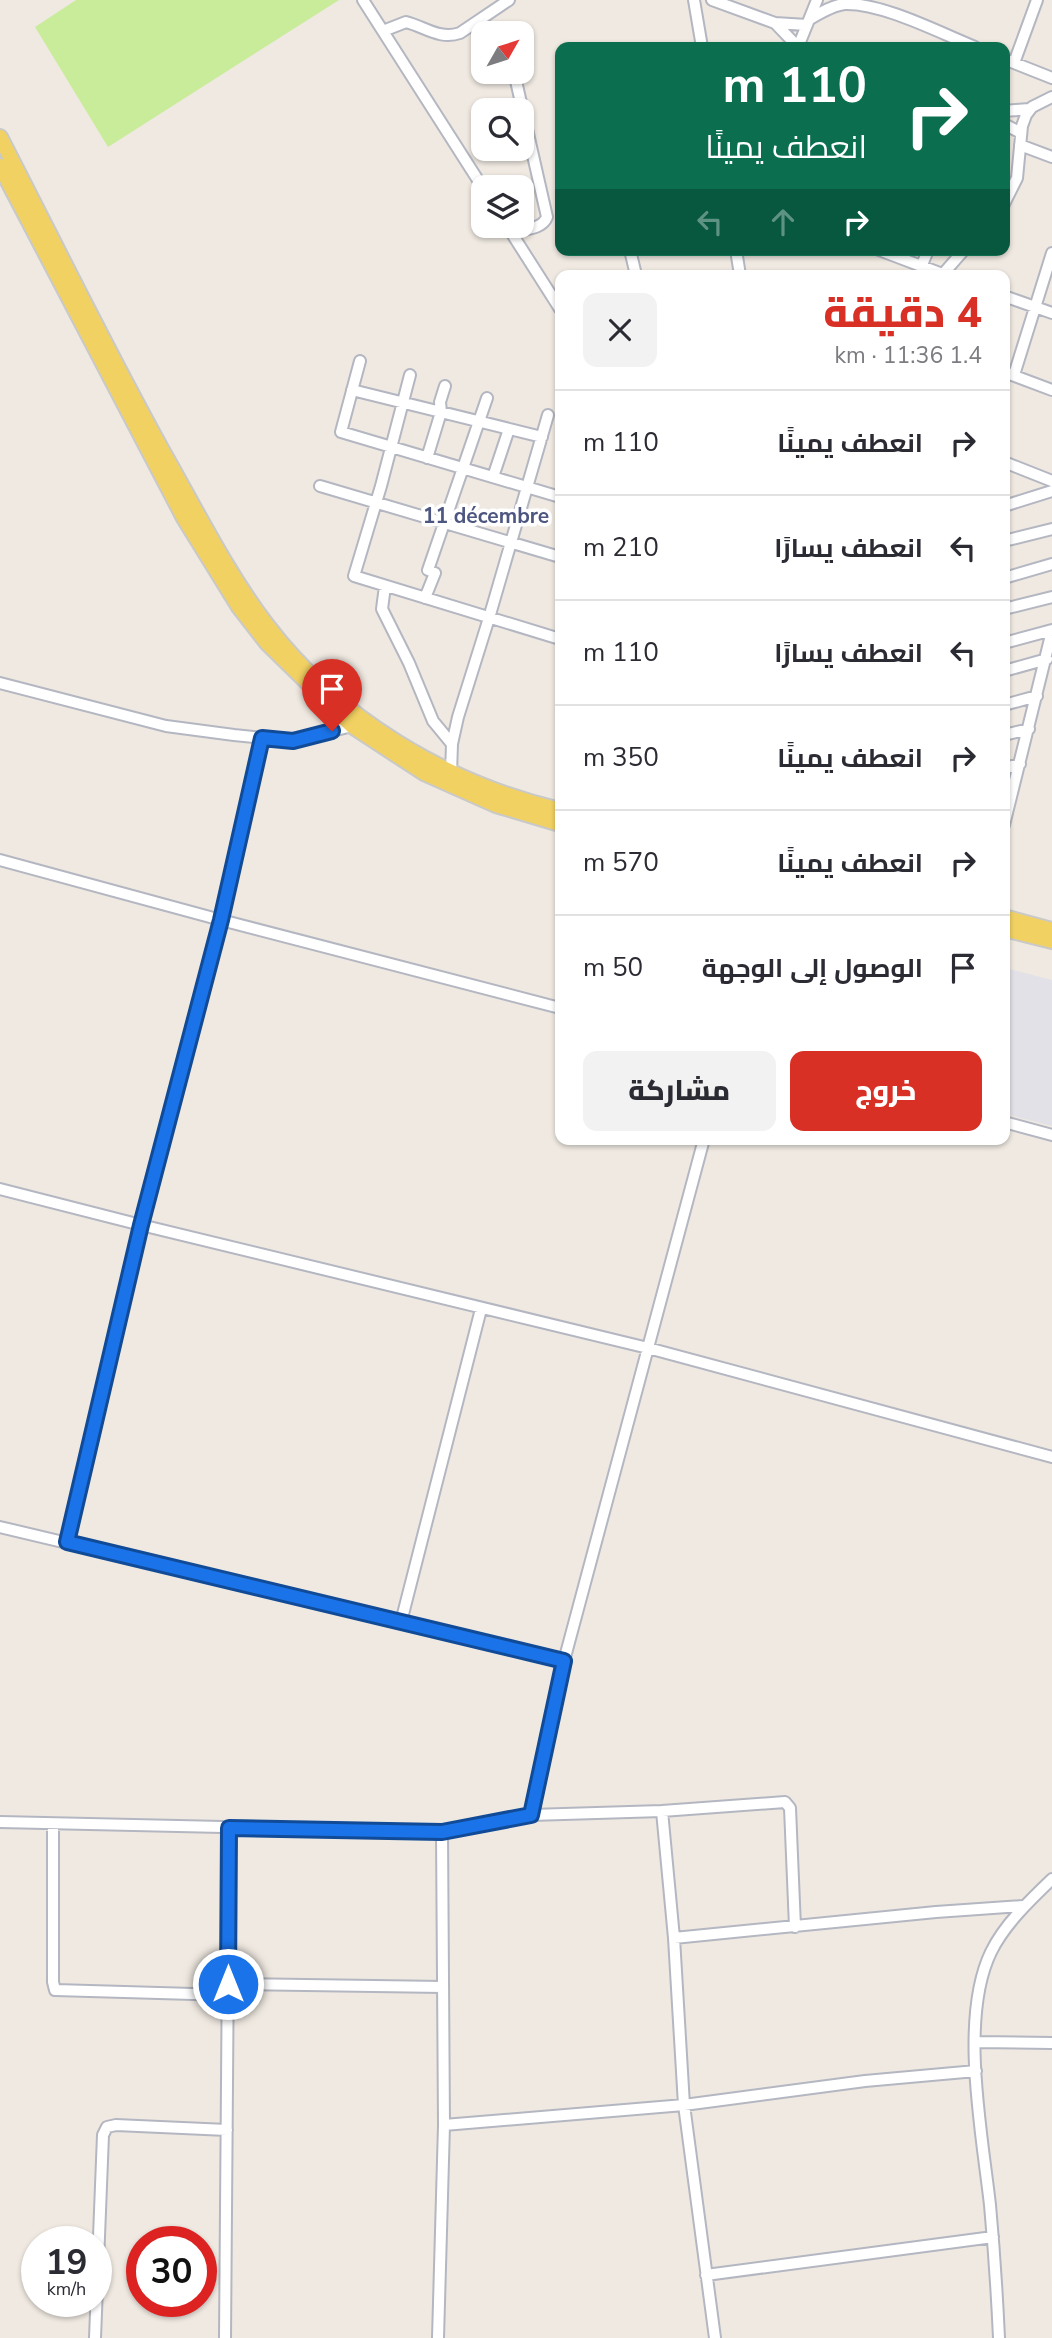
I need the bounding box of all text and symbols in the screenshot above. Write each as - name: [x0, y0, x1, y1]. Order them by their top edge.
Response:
- north arrow: [471, 21, 534, 84]
- map controls: [471, 21, 534, 238]
- text: 110 m: [723, 52, 867, 119]
- icon: right: [891, 70, 982, 161]
- button: search: [471, 98, 534, 161]
- text: انعطف يمينًا: [705, 126, 867, 169]
- button: layers: [471, 175, 534, 238]
- icon: left: [691, 203, 729, 241]
- icon: ahead: [764, 203, 802, 241]
- icon: right: [837, 203, 875, 241]
- text: 4 دقيقة: [823, 285, 982, 342]
- button: close: [583, 293, 657, 367]
- text: 1.4 km · 11:36: [835, 340, 982, 371]
- icon: right: [944, 424, 982, 462]
- text: 110 m: [583, 425, 659, 460]
- text: انعطف يمينًا: [777, 426, 923, 461]
- district label: 11 décembre: [423, 502, 549, 530]
- icon: left: [944, 529, 982, 567]
- text: 210 m: [583, 530, 659, 565]
- text: انعطف يسارًا: [774, 531, 923, 566]
- icon: left: [944, 634, 982, 672]
- text: 110 m: [583, 635, 659, 670]
- text: انعطف يسارًا: [774, 636, 923, 671]
- pin: [302, 659, 362, 731]
- icon: arrive: [313, 670, 351, 708]
- icon: right: [944, 739, 982, 777]
- text: 350 m: [583, 740, 659, 775]
- text: انعطف يمينًا: [777, 741, 923, 776]
- icon: right: [944, 844, 982, 882]
- text: 570 m: [583, 845, 659, 880]
- text: انعطف يمينًا: [777, 846, 923, 881]
- icon: arrive: [944, 949, 982, 987]
- text: 50 m: [583, 950, 643, 985]
- text: الوصول إلى الوجهة: [702, 951, 923, 986]
- button: مشاركة: [583, 1051, 776, 1131]
- button: خروج: [790, 1051, 982, 1131]
- position arrow: [191, 1947, 265, 2021]
- speed limit sign: 30: [126, 2226, 217, 2317]
- text: 19: [45, 2239, 88, 2286]
- text: km/h: [47, 2277, 86, 2301]

